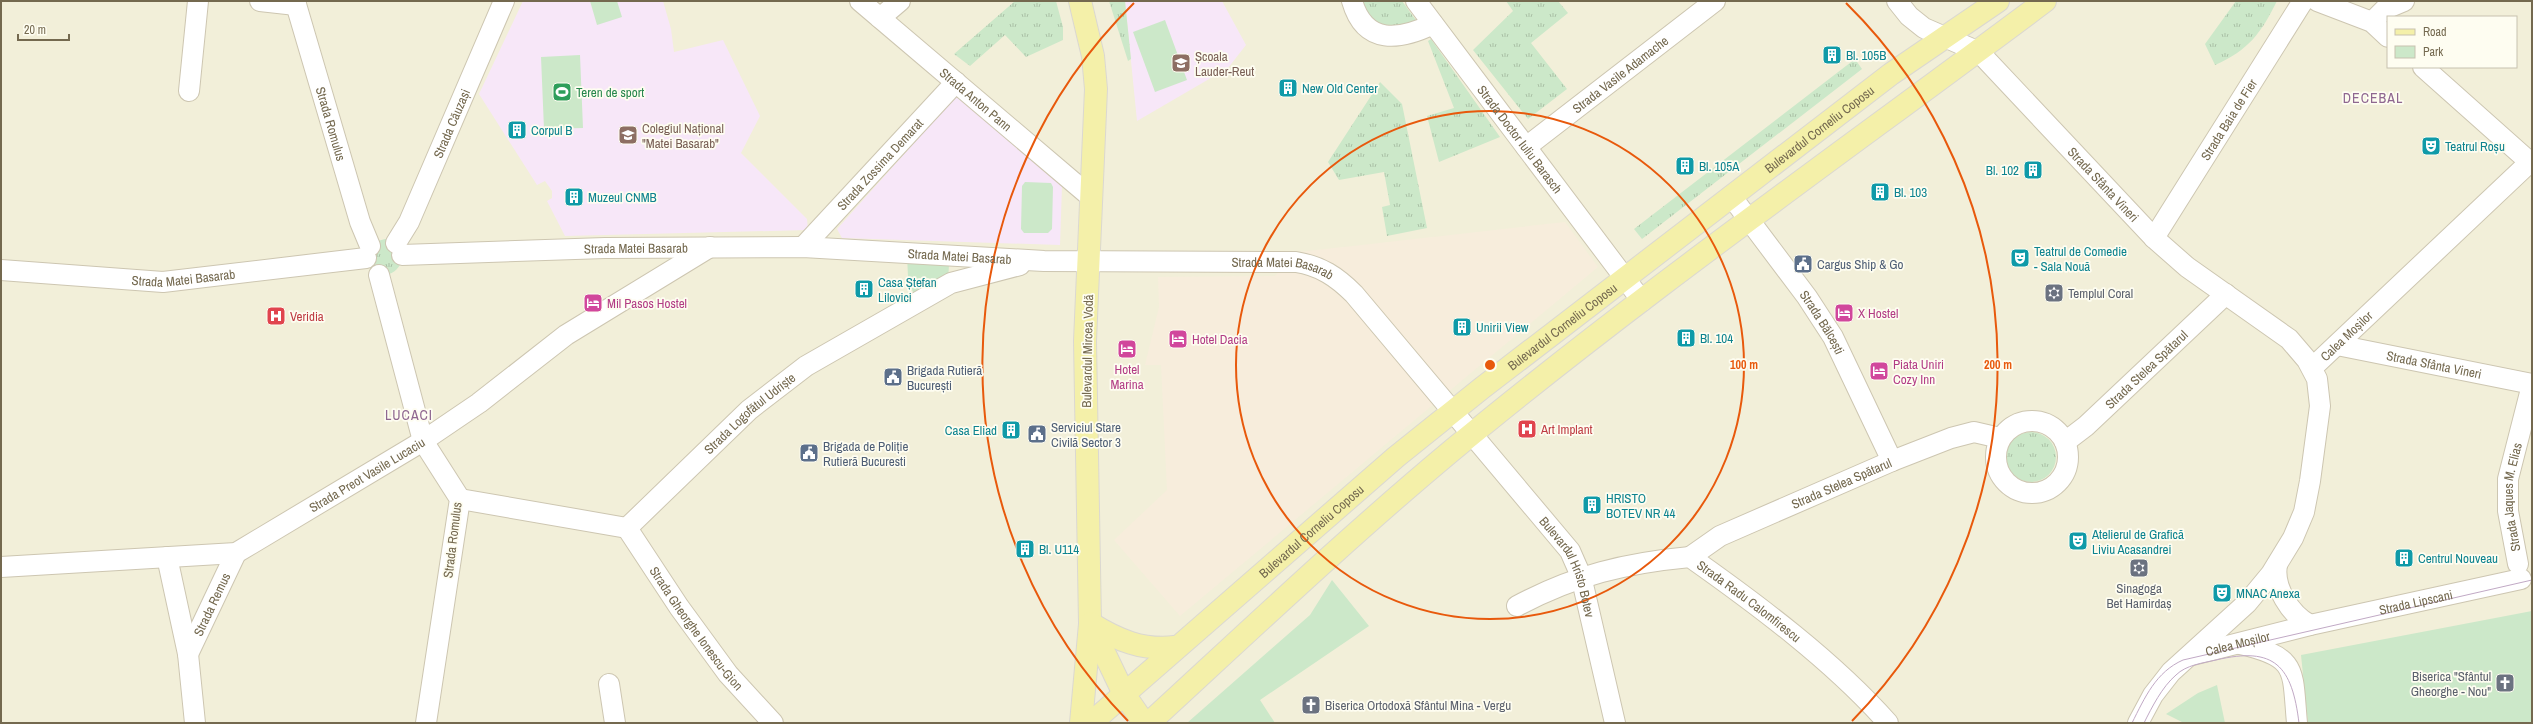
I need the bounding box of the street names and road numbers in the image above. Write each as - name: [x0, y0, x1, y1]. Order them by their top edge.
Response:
- street label: Strada Vasile Adamache: [1569, 32, 1672, 117]
- street label: Strada Anton Pann: [936, 64, 1015, 135]
- street label: Strada Baia de Fier: [2197, 75, 2261, 164]
- street label: Strada Doctor Iuliu Barasch: [1473, 82, 1566, 197]
- street label: Bulevardul Corneliu Coposu: [1761, 82, 1878, 177]
- street label: Strada Romulus: [312, 85, 350, 163]
- street label: Strada Căuzași: [429, 86, 474, 161]
- street label: Strada Zossima Demarat: [833, 115, 927, 214]
- street label: Strada Sfânta Vineri: [2064, 144, 2142, 226]
- street label: Strada Matei Basarab: [584, 240, 688, 258]
- street label: Strada Matei Basarab: [907, 245, 1012, 268]
- street label: Strada Matei Basarab: [1231, 254, 1337, 284]
- street label: Strada Matei Basarab: [131, 266, 236, 291]
- street label: Bulevardul Corneliu Coposu: [1504, 279, 1621, 374]
- street label: Strada Bălcești: [1796, 287, 1848, 357]
- street label: Bulevardul Mircea Vodă: [1078, 294, 1097, 408]
- street label: Calea Moșilor: [2317, 307, 2377, 365]
- street label: Strada Stelea Spătarul: [2102, 327, 2191, 413]
- street label: Strada Sfânta Vineri: [2385, 347, 2483, 383]
- street label: Strada Logofătul Udriște: [701, 369, 799, 458]
- street label: Strada Preot Vasile Lucaciu: [306, 434, 428, 516]
- street label: Strada Jaques M. Elias: [2500, 441, 2526, 553]
- street label: Strada Stelea Spătarul: [1789, 454, 1894, 513]
- street label: Bulevardul Corneliu Coposu: [1255, 481, 1367, 582]
- street label: Strada Romulus: [439, 501, 466, 579]
- street label: Bulevardul Hristo Botev: [1536, 513, 1598, 620]
- street label: Strada Radu Calomfirescu: [1694, 557, 1804, 646]
- street label: Strada Gheorghe Ionescu-Gion: [646, 563, 747, 694]
- street label: Strada Remus: [190, 570, 234, 639]
- street label: Strada Lipscani: [2378, 586, 2454, 619]
- street label: Calea Moșilor: [2204, 627, 2272, 660]

